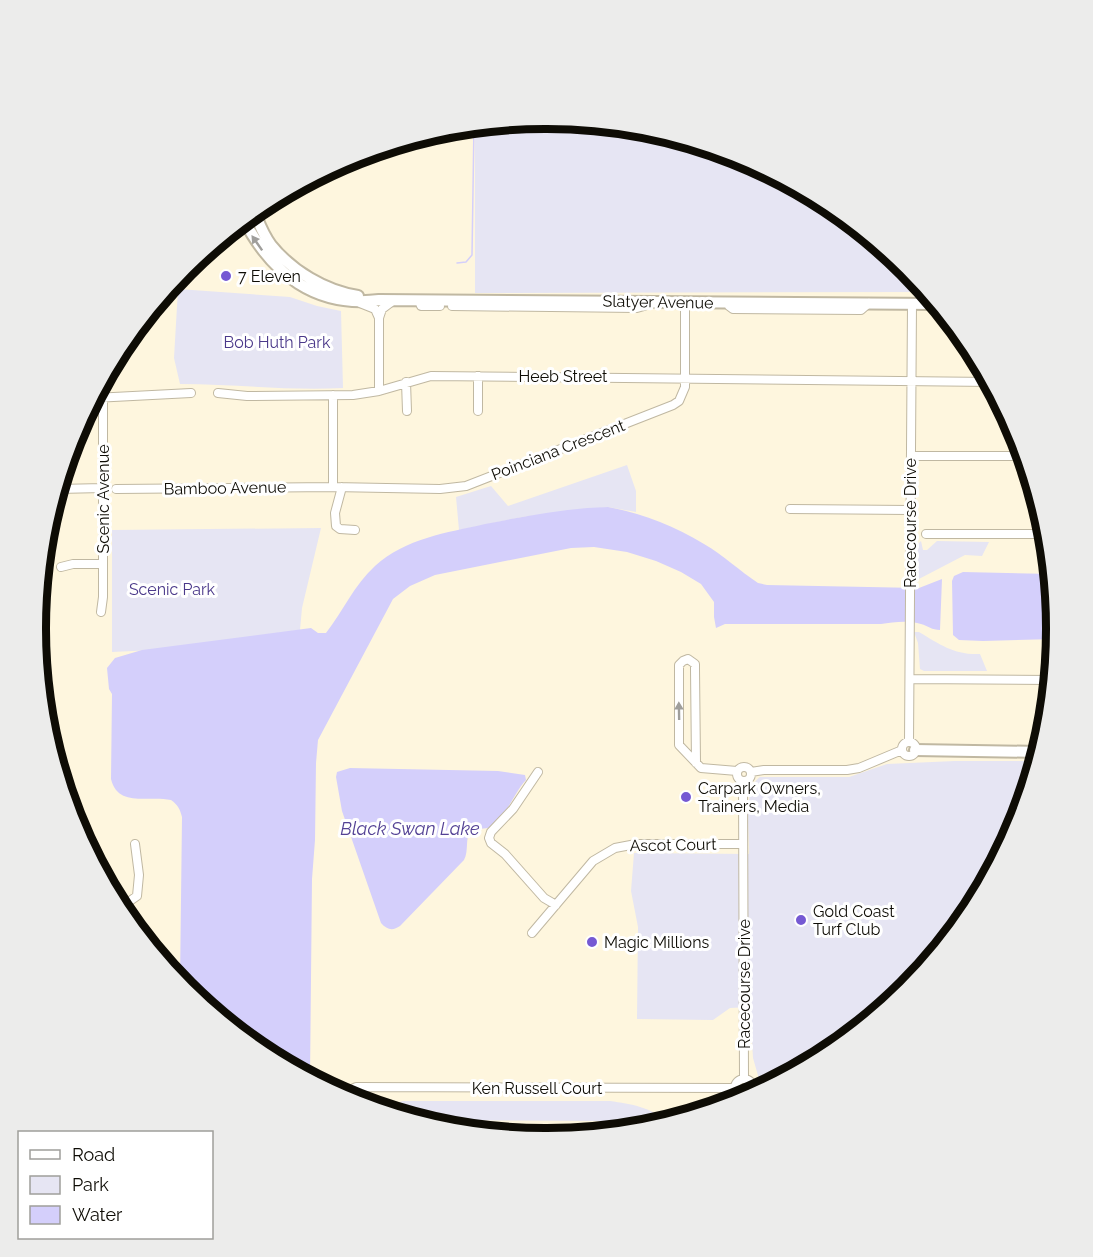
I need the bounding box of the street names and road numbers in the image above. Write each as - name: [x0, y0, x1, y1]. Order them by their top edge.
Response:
- street label: Slatyer Avenue: [602, 292, 714, 312]
- street label: Heeb Street: [519, 367, 608, 386]
- street label: Poinciana Crescent: [489, 416, 628, 484]
- street label: Scenic Avenue: [94, 444, 113, 554]
- street label: Racecourse Drive: [901, 458, 920, 588]
- street label: Bamboo Avenue: [163, 477, 287, 499]
- street label: Ascot Court: [629, 835, 717, 855]
- street label: Racecourse Drive: [735, 919, 754, 1049]
- street label: Ken Russell Court: [472, 1079, 603, 1098]

